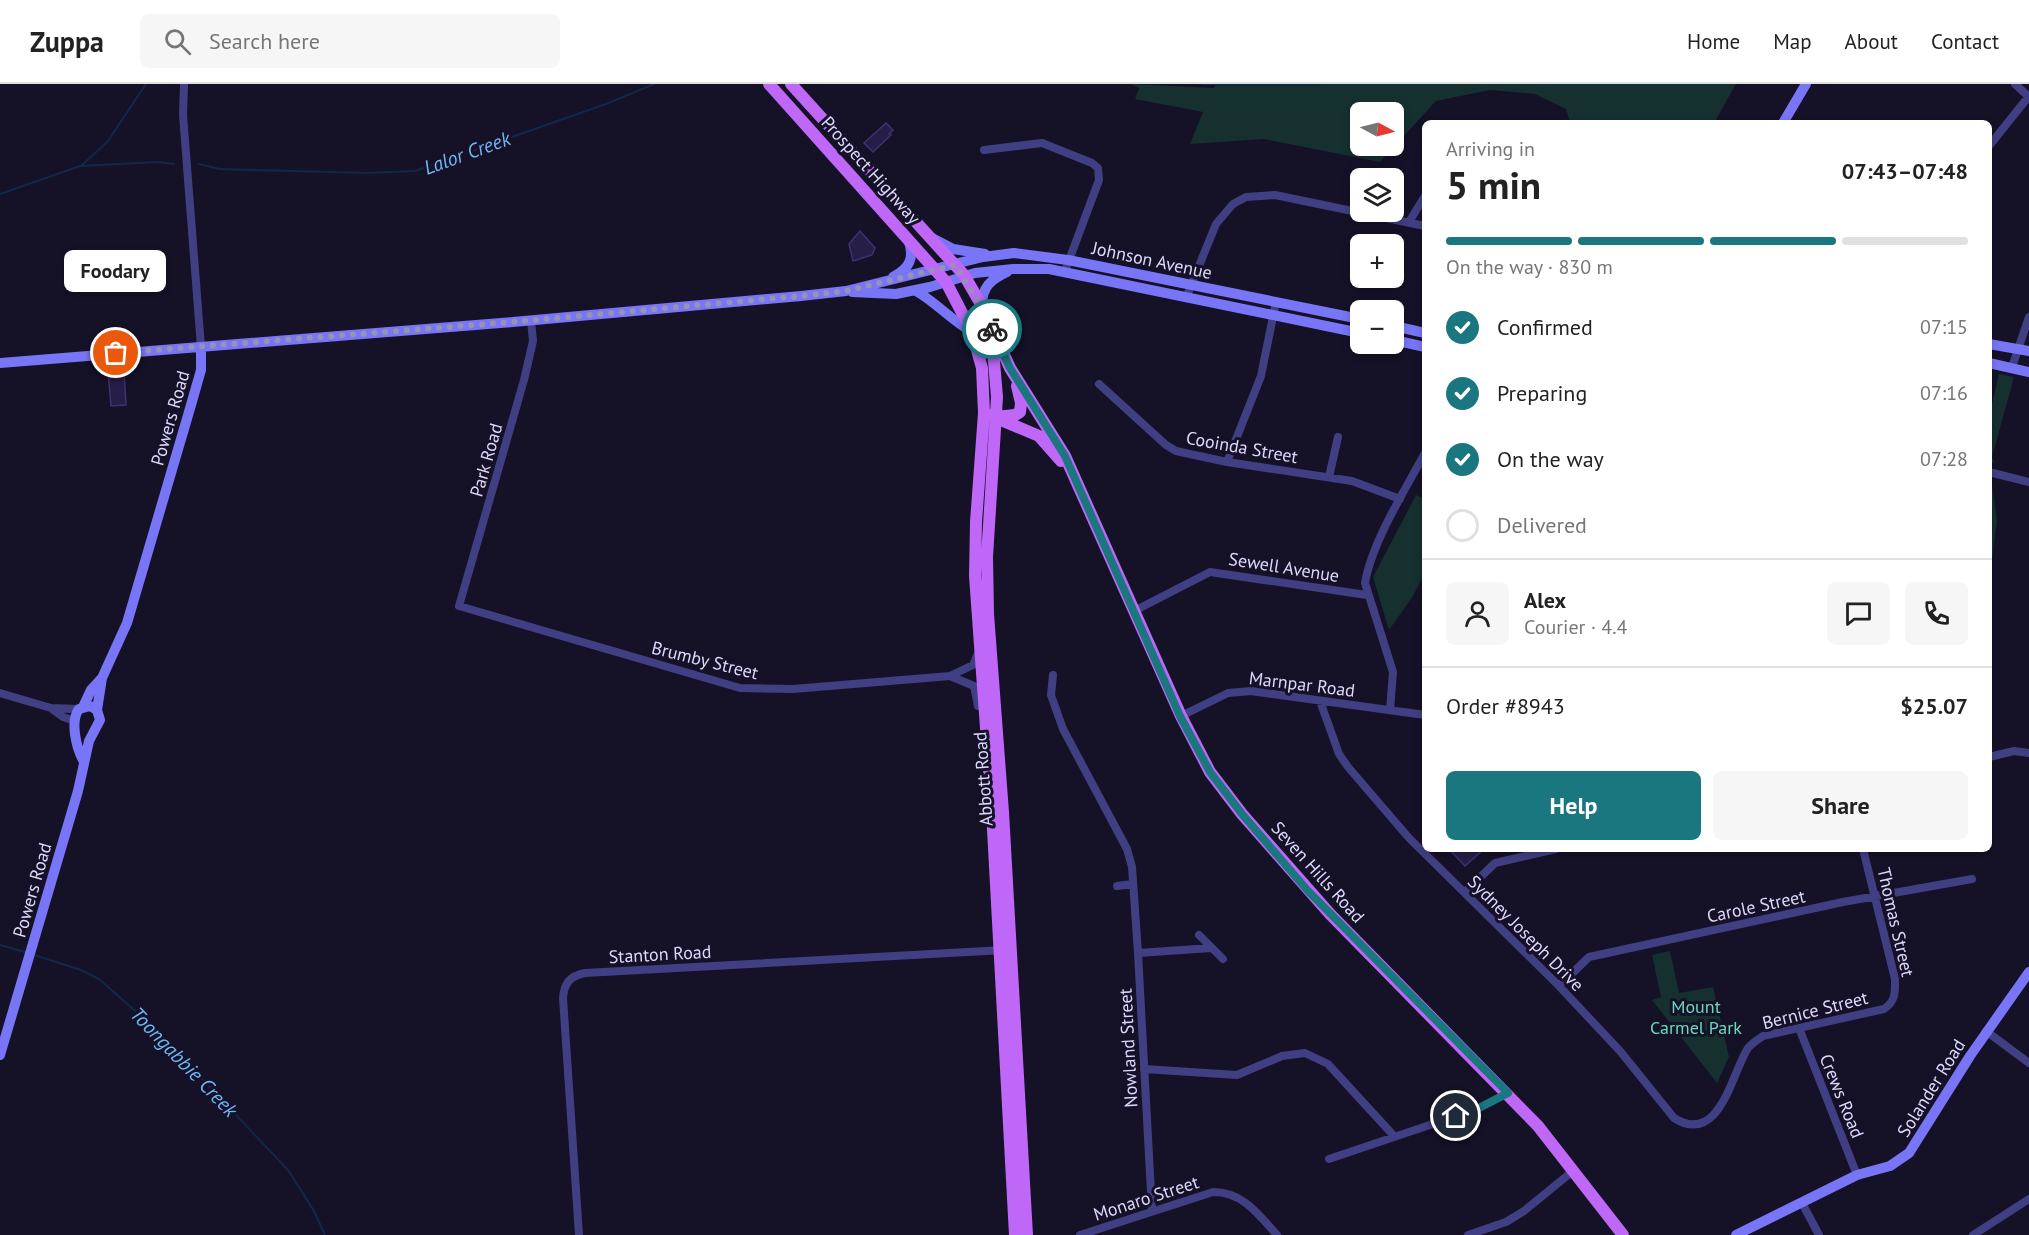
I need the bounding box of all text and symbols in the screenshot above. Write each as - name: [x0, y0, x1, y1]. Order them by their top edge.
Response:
- search box: [140, 14, 560, 68]
- text: Zuppa: [30, 23, 104, 60]
- icon: search: [161, 25, 194, 58]
- text: Search here: [209, 27, 320, 55]
- text: Home: [1687, 28, 1740, 55]
- text: Map: [1773, 28, 1812, 55]
- text: About: [1845, 28, 1898, 55]
- text: Contact: [1931, 28, 1999, 55]
- north arrow: [1350, 102, 1404, 156]
- map controls: [1350, 102, 1404, 354]
- street label: Prospect Highway: [816, 111, 926, 229]
- water label: Lalor Creek: [420, 125, 515, 181]
- text: Arriving in: [1446, 136, 1535, 162]
- text: 07:43–07:48: [1842, 157, 1968, 185]
- text: 5 min: [1446, 159, 1541, 210]
- button: layers: [1350, 168, 1404, 222]
- button: +: [1350, 234, 1404, 288]
- street label: Johnson Avenue: [1089, 236, 1214, 284]
- callout: Foodary: [65, 251, 167, 293]
- text: On the way · 830 m: [1446, 254, 1613, 280]
- text: Foodary: [81, 258, 149, 284]
- courier: [962, 299, 1022, 359]
- button: −: [1350, 300, 1404, 354]
- icon: check: [1446, 311, 1479, 344]
- icon: bike: [976, 313, 1009, 346]
- text: Confirmed: [1497, 313, 1593, 341]
- text: 07:15: [1920, 314, 1968, 340]
- pin: [90, 327, 141, 378]
- icon: bag: [99, 336, 132, 369]
- street label: Powers Road: [145, 368, 195, 468]
- icon: check: [1446, 377, 1479, 410]
- text: Preparing: [1497, 379, 1587, 407]
- text: 07:16: [1920, 380, 1968, 406]
- street label: Park Road: [465, 421, 507, 499]
- street label: Cooinda Street: [1184, 426, 1300, 468]
- icon: check: [1446, 443, 1479, 476]
- text: On the way: [1497, 445, 1604, 473]
- text: 07:28: [1920, 446, 1968, 472]
- text: Delivered: [1497, 511, 1587, 539]
- street label: Sewell Avenue: [1227, 547, 1341, 587]
- button: person: [1446, 582, 1509, 645]
- button: chat: [1827, 582, 1890, 645]
- button: phone: [1905, 582, 1968, 645]
- text: Alex: [1524, 586, 1566, 614]
- text: Courier · 4.4: [1524, 614, 1627, 640]
- street label: Brumby Street: [649, 636, 761, 684]
- street label: Marnpar Road: [1248, 666, 1356, 702]
- text: Order #8943: [1446, 692, 1565, 720]
- text: $25.07: [1900, 692, 1968, 720]
- street label: Abbott Road: [968, 731, 998, 827]
- button: Help: [1446, 771, 1701, 840]
- button: Share: [1713, 771, 1968, 840]
- street label: Seven Hills Road: [1266, 817, 1370, 927]
- street label: Powers Road: [7, 840, 57, 940]
- street label: Thomas Street: [1872, 865, 1920, 979]
- street label: Sydney Joseph Drive: [1463, 870, 1589, 996]
- street label: Carole Street: [1705, 884, 1807, 928]
- street label: Stanton Road: [608, 940, 712, 968]
- street label: Bernice Street: [1760, 986, 1870, 1034]
- street label: Nowland Street: [1113, 988, 1143, 1108]
- park label: Mount Carmel Park: [1650, 995, 1742, 1039]
- water label: Toongabbie Creek: [125, 1001, 244, 1123]
- street label: Solander Road: [1892, 1035, 1970, 1141]
- street label: Crews Road: [1815, 1051, 1869, 1141]
- pin: [1430, 1090, 1481, 1141]
- icon: home: [1439, 1099, 1472, 1132]
- street label: Monaro Street: [1091, 1170, 1201, 1226]

